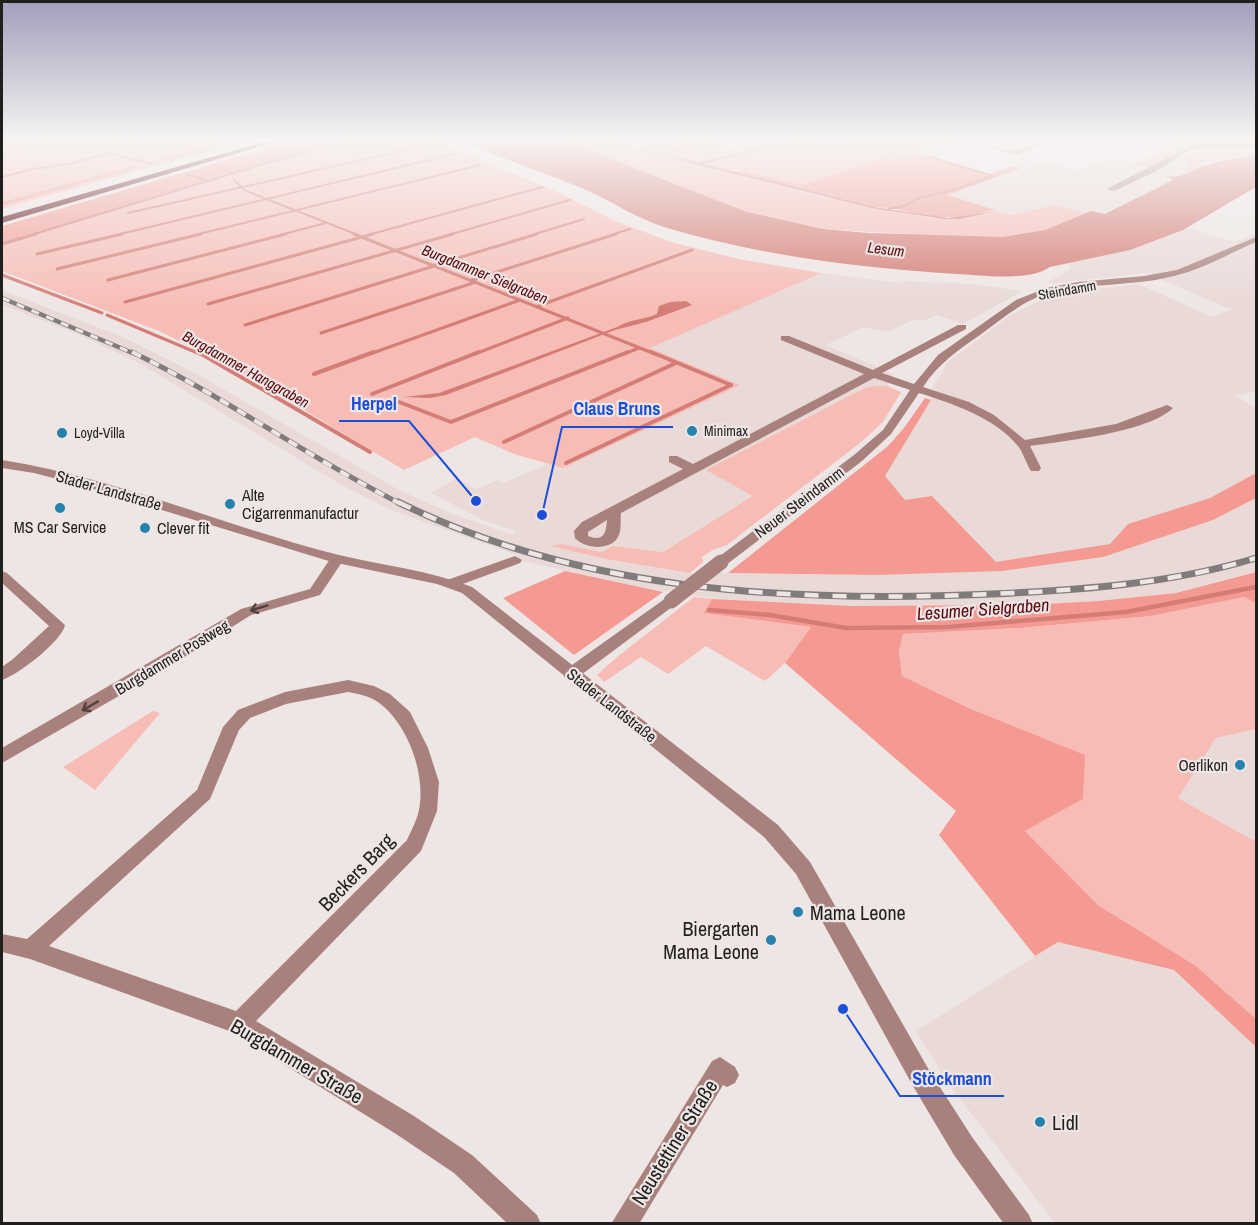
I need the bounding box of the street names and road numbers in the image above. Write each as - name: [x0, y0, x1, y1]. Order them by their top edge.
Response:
- street label: Steindamm: [1037, 276, 1097, 304]
- street label: Neuer Steindamm: [750, 461, 848, 543]
- street label: Stader Landstraße: [54, 464, 164, 516]
- street label: Burgdammer Postweg: [111, 614, 234, 700]
- street label: Stader Landstraße: [562, 663, 662, 747]
- street label: Beckers Barg: [312, 827, 400, 917]
- street label: Burgdammer Straße: [226, 1012, 368, 1110]
- street label: Neustettiner Straße: [625, 1074, 723, 1210]

